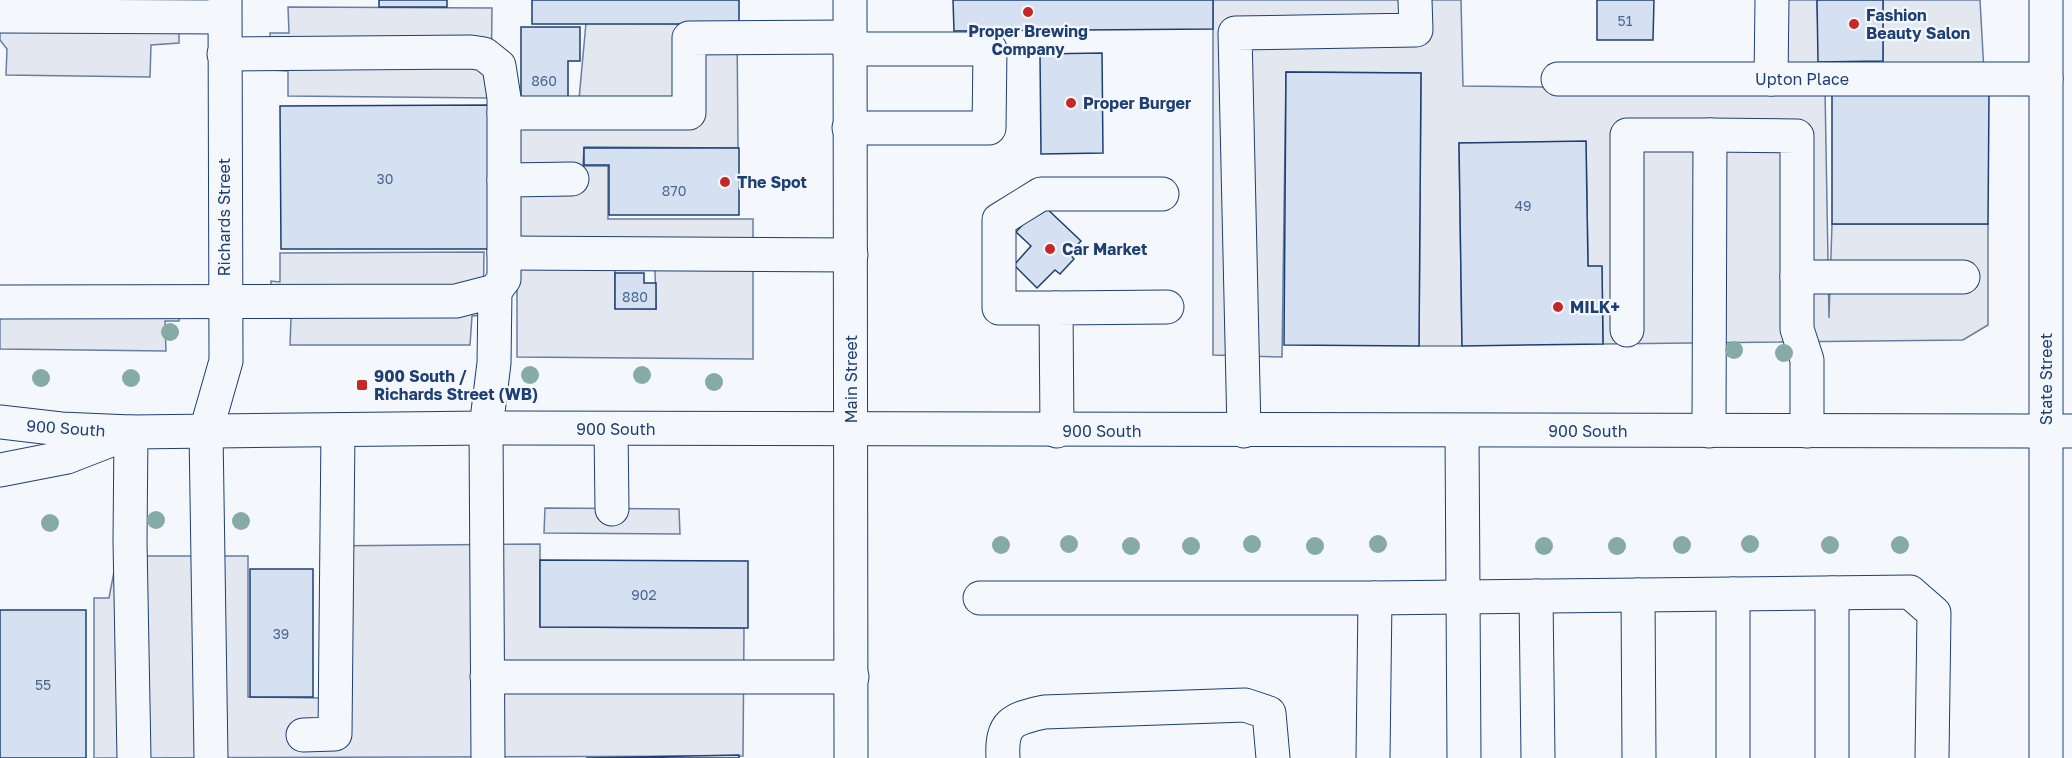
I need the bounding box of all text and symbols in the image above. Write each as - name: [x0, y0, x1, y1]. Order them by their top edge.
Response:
- marker: Proper Brewing Company: [1021, 5, 1035, 19]
- place label: Fashion Beauty Salon: [1866, 5, 1970, 43]
- house number: 51: [1618, 12, 1633, 29]
- marker: Fashion Beauty Salon: [1847, 17, 1861, 31]
- place label: Proper Brewing Company: [968, 21, 1088, 59]
- street label: Upton Place: [1755, 69, 1849, 89]
- house number: 860: [531, 72, 557, 89]
- place label: Proper Burger: [1083, 93, 1191, 113]
- marker: Proper Burger: [1064, 96, 1078, 110]
- street label: Richards Street: [214, 158, 234, 276]
- house number: 30: [377, 170, 393, 187]
- place label: The Spot: [737, 172, 807, 192]
- marker: The Spot: [718, 175, 732, 189]
- house number: 870: [662, 182, 686, 199]
- house number: 49: [1514, 197, 1532, 214]
- place label: Car Market: [1062, 239, 1147, 259]
- marker: Car Market: [1043, 242, 1057, 256]
- house number: 880: [622, 288, 648, 305]
- place label: MILK+: [1570, 297, 1620, 317]
- marker: MILK+: [1551, 300, 1565, 314]
- street label: State Street: [2036, 333, 2056, 425]
- street label: Main Street: [841, 335, 861, 423]
- place label: 900 South / Richards Street (WB): [374, 366, 538, 404]
- marker: 900 South / Richards Street (WB): [355, 378, 369, 392]
- street label: 900 South: [26, 415, 106, 441]
- street label: 900 South: [576, 419, 656, 439]
- street label: 900 South: [1062, 421, 1142, 441]
- street label: 900 South: [1548, 421, 1628, 441]
- house number: 902: [631, 586, 657, 603]
- house number: 39: [273, 625, 289, 642]
- house number: 55: [35, 676, 51, 693]

